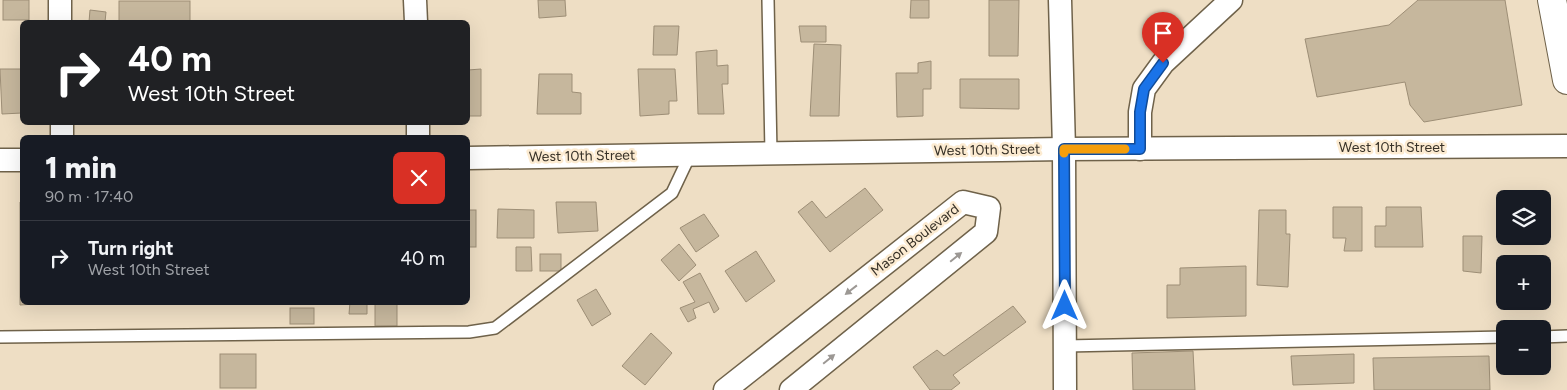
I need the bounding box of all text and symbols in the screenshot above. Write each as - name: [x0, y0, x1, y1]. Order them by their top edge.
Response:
- pin: [1142, 12, 1184, 63]
- icon: arrive: [1149, 19, 1177, 47]
- text: 40 m: [128, 38, 212, 80]
- icon: right: [45, 40, 110, 105]
- text: West 10th Street: [128, 80, 295, 107]
- street label: West 10th Street: [1339, 139, 1445, 156]
- street label: West 10th Street: [934, 141, 1040, 159]
- street label: West 10th Street: [529, 147, 635, 165]
- text: 1 min: [45, 149, 117, 186]
- button: close: [393, 152, 445, 204]
- text: 90 m · 17:40: [45, 187, 133, 206]
- map controls: [1496, 190, 1551, 375]
- button: layers: [1496, 190, 1551, 245]
- street label: Mason Boulevard: [868, 200, 962, 280]
- text: Turn right: [88, 237, 174, 260]
- icon: right: [45, 244, 73, 272]
- text: 40 m: [400, 247, 445, 270]
- one-way arrow: [949, 252, 962, 263]
- button: +: [1496, 255, 1551, 310]
- text: West 10th Street: [88, 260, 210, 279]
- position arrow: [1038, 279, 1090, 331]
- one-way arrow: [845, 285, 858, 296]
- button: −: [1496, 320, 1551, 375]
- one-way arrow: [822, 354, 835, 365]

